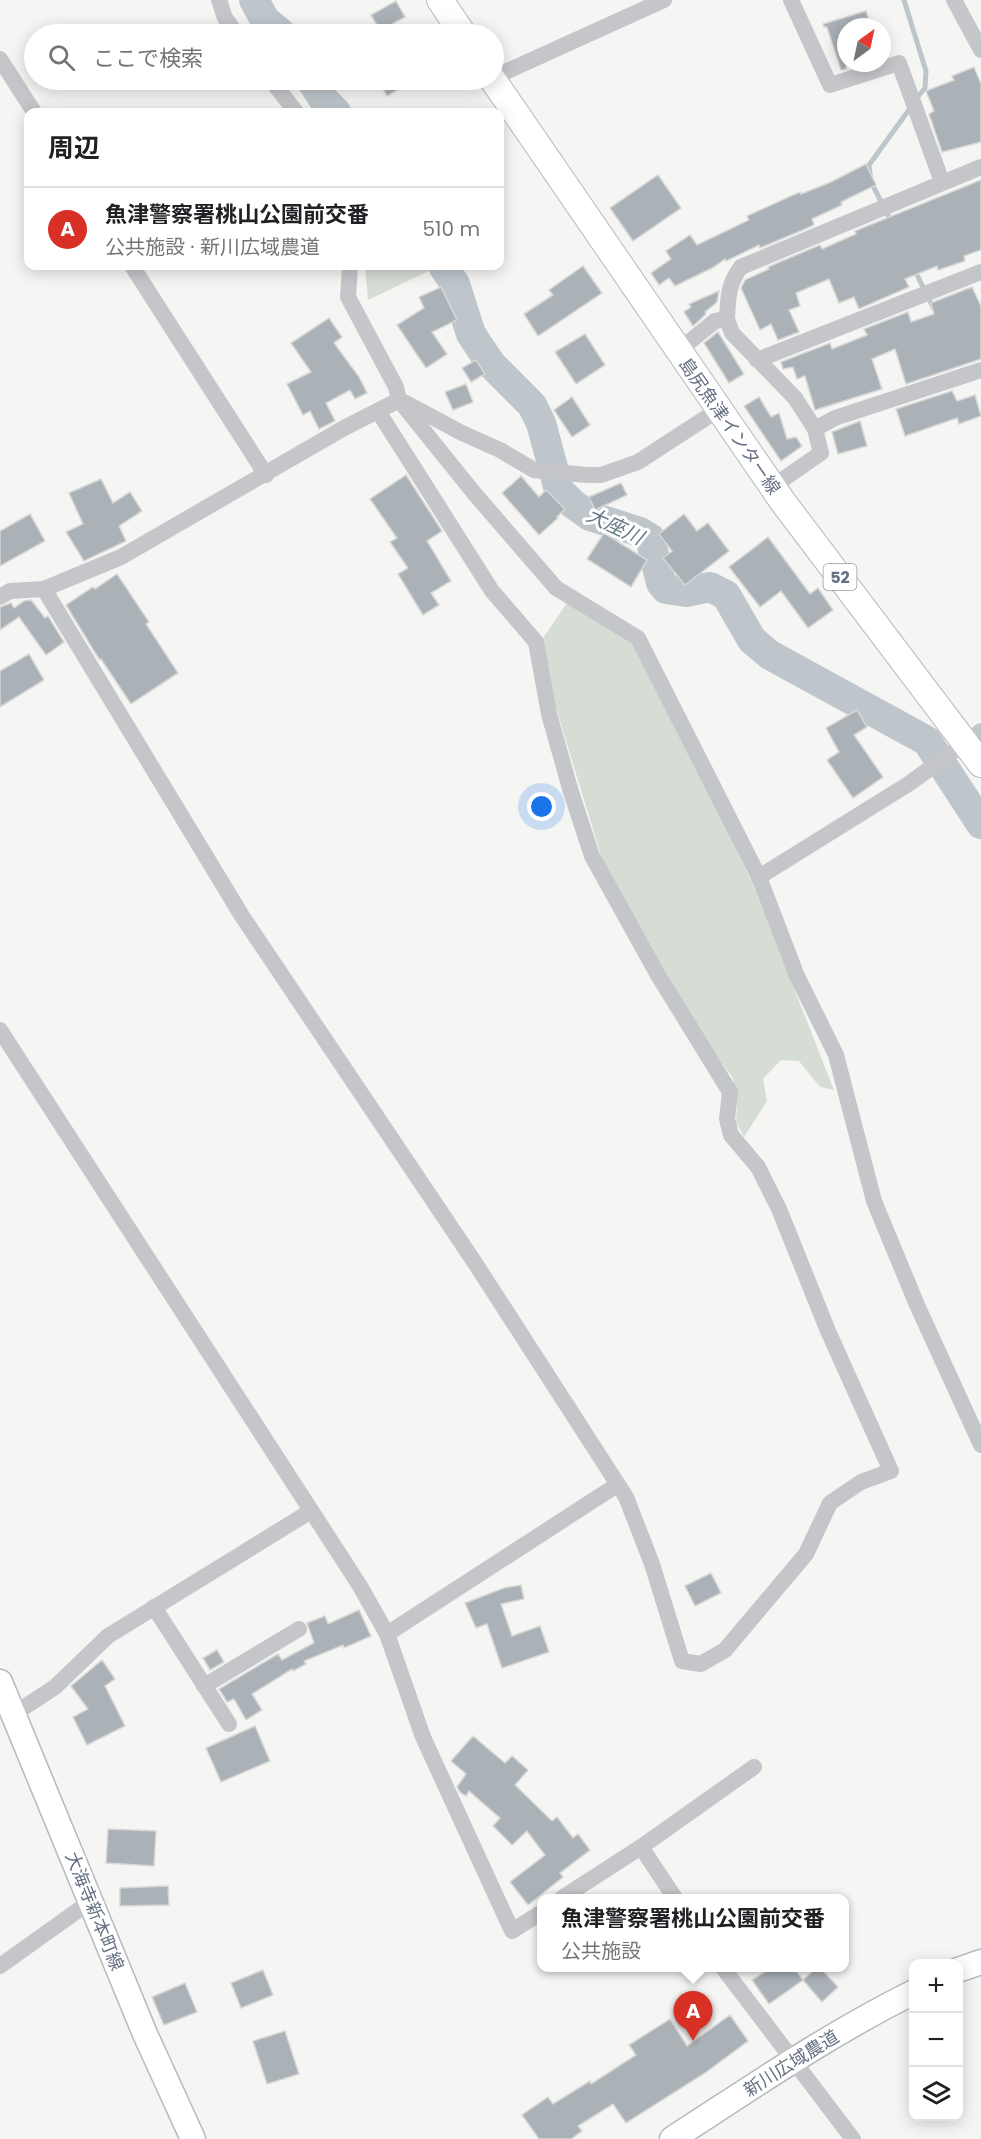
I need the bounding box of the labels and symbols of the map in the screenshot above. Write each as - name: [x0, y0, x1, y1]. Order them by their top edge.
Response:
- north arrow: [837, 18, 891, 72]
- street label: 島尻魚津インター線: [673, 352, 787, 500]
- water label: 大座川: [582, 501, 650, 552]
- road number: 52: [824, 564, 856, 590]
- your location: [527, 792, 556, 821]
- street label: 大海寺新本町線: [60, 1848, 130, 1974]
- pin: A: [674, 1992, 712, 2041]
- street label: 新川広域農道: [739, 2024, 843, 2102]

